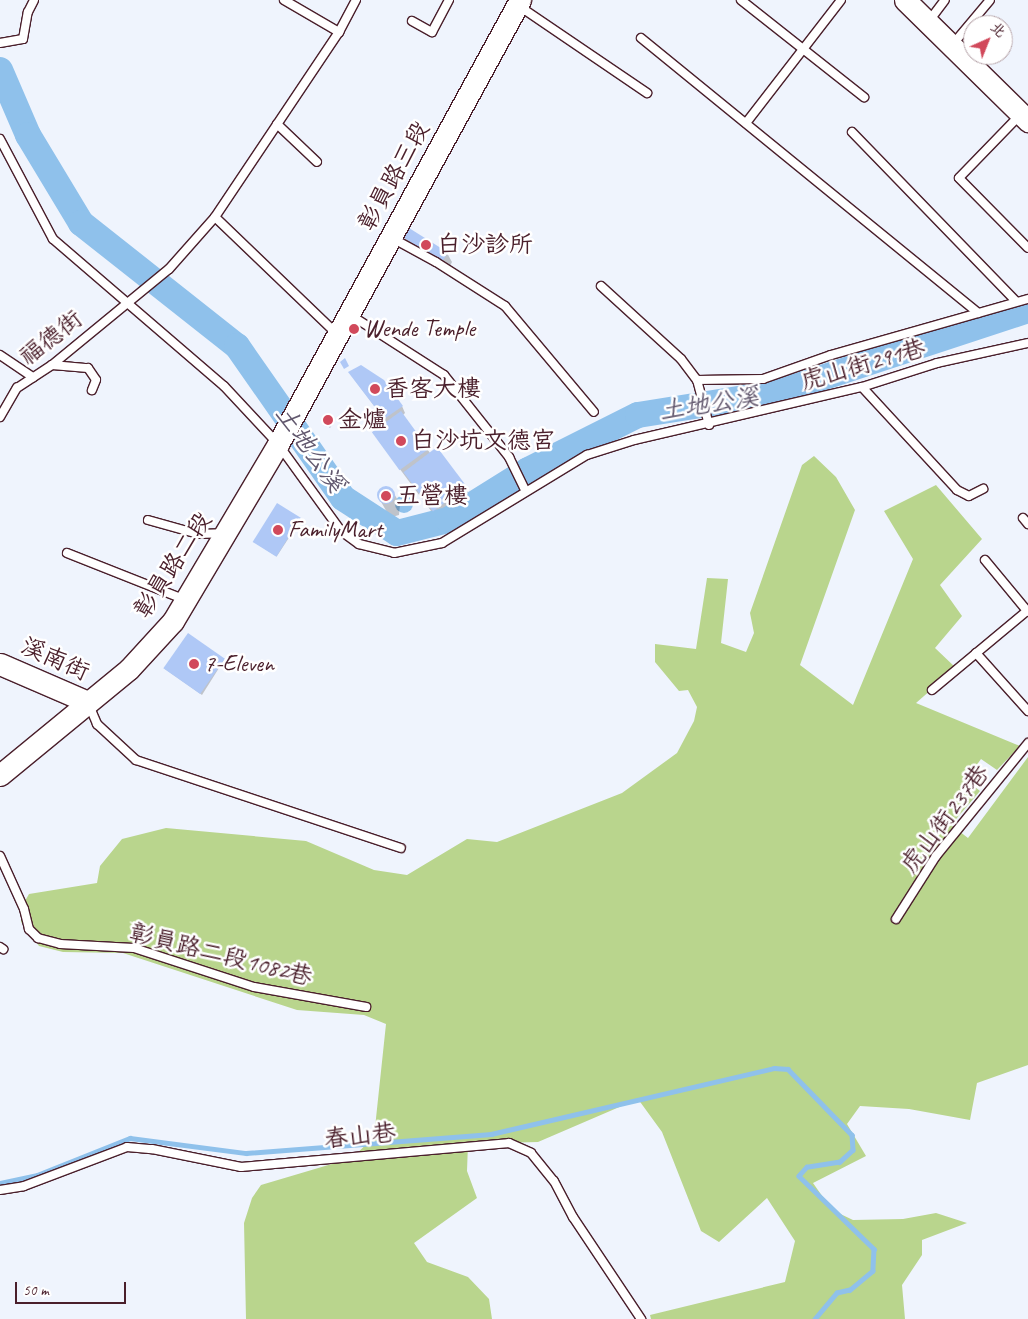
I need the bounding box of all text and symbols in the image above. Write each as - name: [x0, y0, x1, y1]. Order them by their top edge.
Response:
- north arrow: [963, 15, 1013, 65]
- text: 北: [987, 19, 1009, 41]
- street label: 彰員路三段: [352, 117, 436, 235]
- place label: 白沙診所: [437, 231, 533, 259]
- marker: 白沙診所: [419, 238, 433, 252]
- street label: 福德街: [14, 304, 88, 372]
- place label: Wende Temple: [364, 315, 474, 343]
- marker: Wende Temple: [348, 323, 360, 335]
- street label: 虎山街291巷: [797, 333, 929, 397]
- place label: 香客大樓: [385, 375, 481, 403]
- water label: 土地公溪: [657, 381, 761, 427]
- marker: 香客大樓: [369, 383, 381, 395]
- water label: 土地公溪: [268, 400, 352, 498]
- place label: 金爐: [338, 406, 386, 434]
- marker: 金爐: [322, 414, 334, 426]
- place label: 白沙坑文德宮: [411, 427, 555, 455]
- marker: 白沙坑文德宮: [395, 435, 407, 447]
- place label: 五營樓: [396, 482, 468, 510]
- marker: 五營樓: [380, 490, 392, 502]
- street label: 彰員路二段: [128, 507, 218, 623]
- place label: FamilyMart: [288, 516, 383, 544]
- marker: FamilyMart: [272, 524, 284, 536]
- street label: 溪南街: [16, 631, 94, 687]
- place label: 7-Eleven: [204, 650, 274, 678]
- marker: 7-Eleven: [188, 658, 200, 670]
- street label: 虎山街237巷: [895, 759, 995, 879]
- street label: 彰員路二段1082巷: [127, 918, 315, 992]
- street label: 春山巷: [323, 1118, 397, 1154]
- scale bar: [18, 1272, 129, 1304]
- text: 50 m: [23, 1281, 49, 1300]

